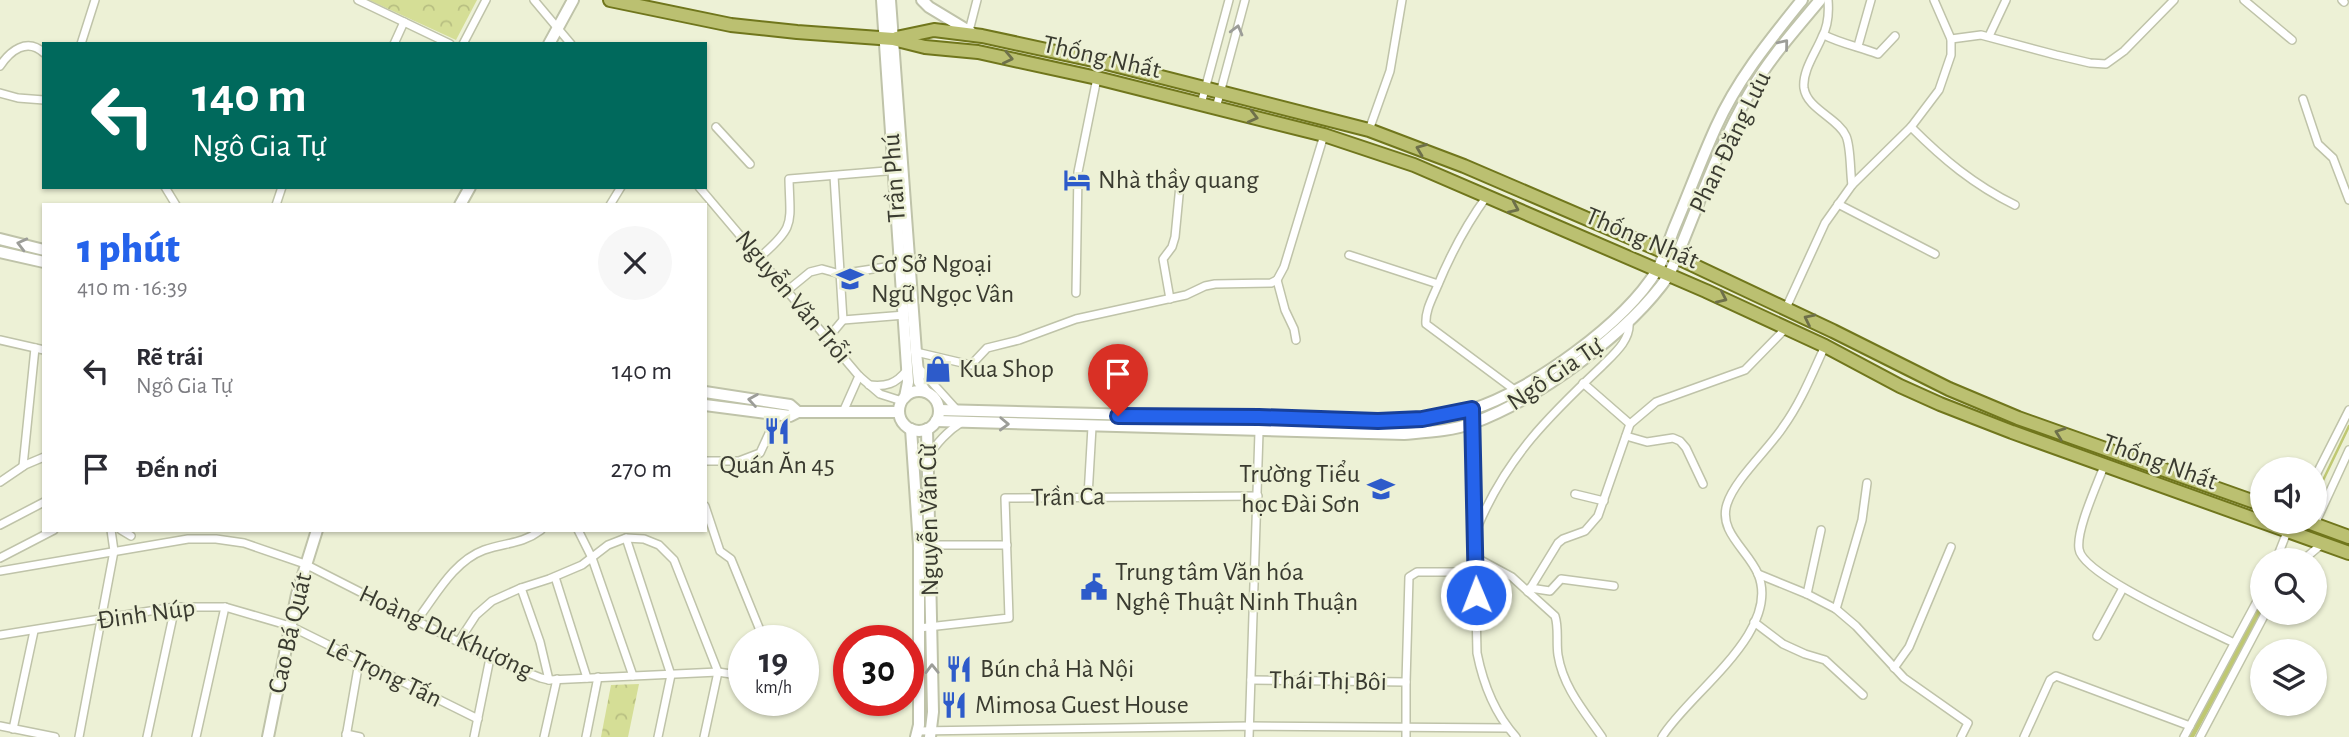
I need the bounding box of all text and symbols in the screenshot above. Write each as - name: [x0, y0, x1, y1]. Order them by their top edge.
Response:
- one-way arrow: [1229, 24, 1243, 36]
- street label: Thống Nhất: [1040, 31, 1164, 83]
- one-way arrow: [1776, 40, 1788, 53]
- one-way arrow: [1002, 50, 1014, 65]
- street label: Phan Đăng Lưu: [1685, 67, 1775, 217]
- icon: left: [77, 70, 168, 161]
- text: 140 m: [192, 72, 307, 121]
- one-way arrow: [1247, 109, 1259, 123]
- text: Ngô Gia Tự: [192, 130, 327, 162]
- street label: Trần Phú: [878, 133, 910, 223]
- one-way arrow: [1415, 143, 1427, 157]
- hotel icon: Nhà thầy quang: [1062, 165, 1092, 195]
- place label: Nhà thầy quang: [1098, 167, 1259, 193]
- one-way arrow: [1507, 199, 1519, 213]
- street label: Thống Nhất: [1582, 203, 1702, 273]
- street label: Nguyễn Văn Trỗi: [730, 225, 857, 368]
- button: close: [598, 226, 672, 300]
- text: 1 phút: [77, 228, 180, 270]
- one-way arrow: [16, 238, 28, 253]
- place label: Cơ Sở Ngoại Ngữ Ngọc Vân: [871, 251, 1014, 307]
- school or university icon: Cơ Sở Ngoại Ngữ Ngọc Vân: [835, 264, 865, 294]
- text: 410 m · 16:39: [77, 277, 187, 300]
- one-way arrow: [1715, 290, 1728, 304]
- one-way arrow: [1803, 313, 1816, 327]
- street label: Ngô Gia Tự: [1502, 332, 1608, 415]
- text: Rẽ trái: [136, 344, 204, 370]
- pin: [1088, 344, 1148, 416]
- icon: left: [77, 352, 115, 390]
- shop icon: Kua Shop: [923, 354, 953, 384]
- icon: arrive: [1099, 355, 1137, 393]
- place label: Kua Shop: [959, 356, 1054, 382]
- text: 140 m: [612, 358, 672, 384]
- text: Ngô Gia Tự: [136, 375, 233, 398]
- one-way arrow: [747, 392, 759, 407]
- restaurant icon: Quán Ăn 45: [762, 416, 792, 446]
- one-way arrow: [999, 416, 1010, 431]
- one-way arrow: [2054, 428, 2066, 442]
- street label: Thống Nhất: [2099, 429, 2221, 495]
- street label: Nguyễn Văn Cừ: [914, 443, 943, 597]
- icon: arrive: [77, 450, 115, 488]
- place label: Quán Ăn 45: [719, 451, 835, 478]
- text: Đến nơi: [136, 456, 218, 482]
- text: 270 m: [611, 456, 672, 482]
- map controls: [2250, 457, 2327, 716]
- button: sound: [2250, 457, 2327, 534]
- place label: Trường Tiểu học Đài Sơn: [1239, 460, 1360, 517]
- school or university icon: Trường Tiểu học Đài Sơn: [1366, 474, 1396, 504]
- street label: Trần Ca: [1031, 483, 1105, 511]
- button: search: [2250, 548, 2327, 625]
- position arrow: [1439, 558, 1513, 632]
- place label: Trung tâm Văn hóa Nghệ Thuật Ninh Thuận: [1115, 559, 1358, 615]
- street label: Cao Bá Quát: [263, 570, 317, 696]
- public building icon: Trung tâm Văn hóa Nghệ Thuật Ninh Thuận: [1079, 572, 1109, 602]
- street label: Hoàng Dư Khương: [355, 580, 537, 684]
- street label: Đinh Núp: [95, 594, 197, 634]
- speed limit sign: 30: [833, 625, 924, 716]
- street label: Lê Trọng Tấn: [322, 634, 446, 712]
- button: layers: [2250, 639, 2327, 716]
- text: 19: [759, 644, 788, 679]
- restaurant icon: Bún chả Hà Nội: [944, 654, 974, 684]
- place label: Bún chả Hà Nội: [980, 656, 1134, 682]
- one-way arrow: [925, 663, 940, 674]
- street label: Thái Thị Bôi: [1269, 667, 1387, 695]
- text: km/h: [755, 679, 792, 697]
- restaurant icon: Mimosa Guest House: [939, 690, 969, 720]
- place label: Mimosa Guest House: [975, 692, 1189, 718]

